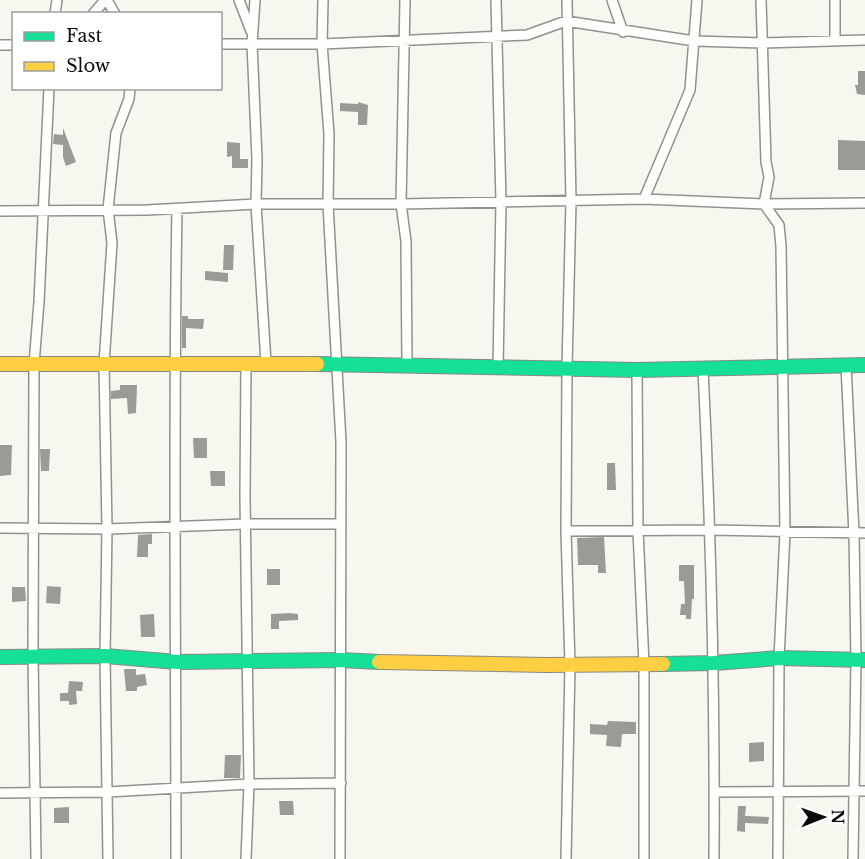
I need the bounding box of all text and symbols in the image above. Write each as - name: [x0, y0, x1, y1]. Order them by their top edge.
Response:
- legend: [12, 12, 222, 90]
- text: Fast: [66, 25, 103, 47]
- text: Slow: [66, 55, 111, 77]
- north arrow: [793, 787, 853, 847]
- text: N: [828, 809, 848, 824]

